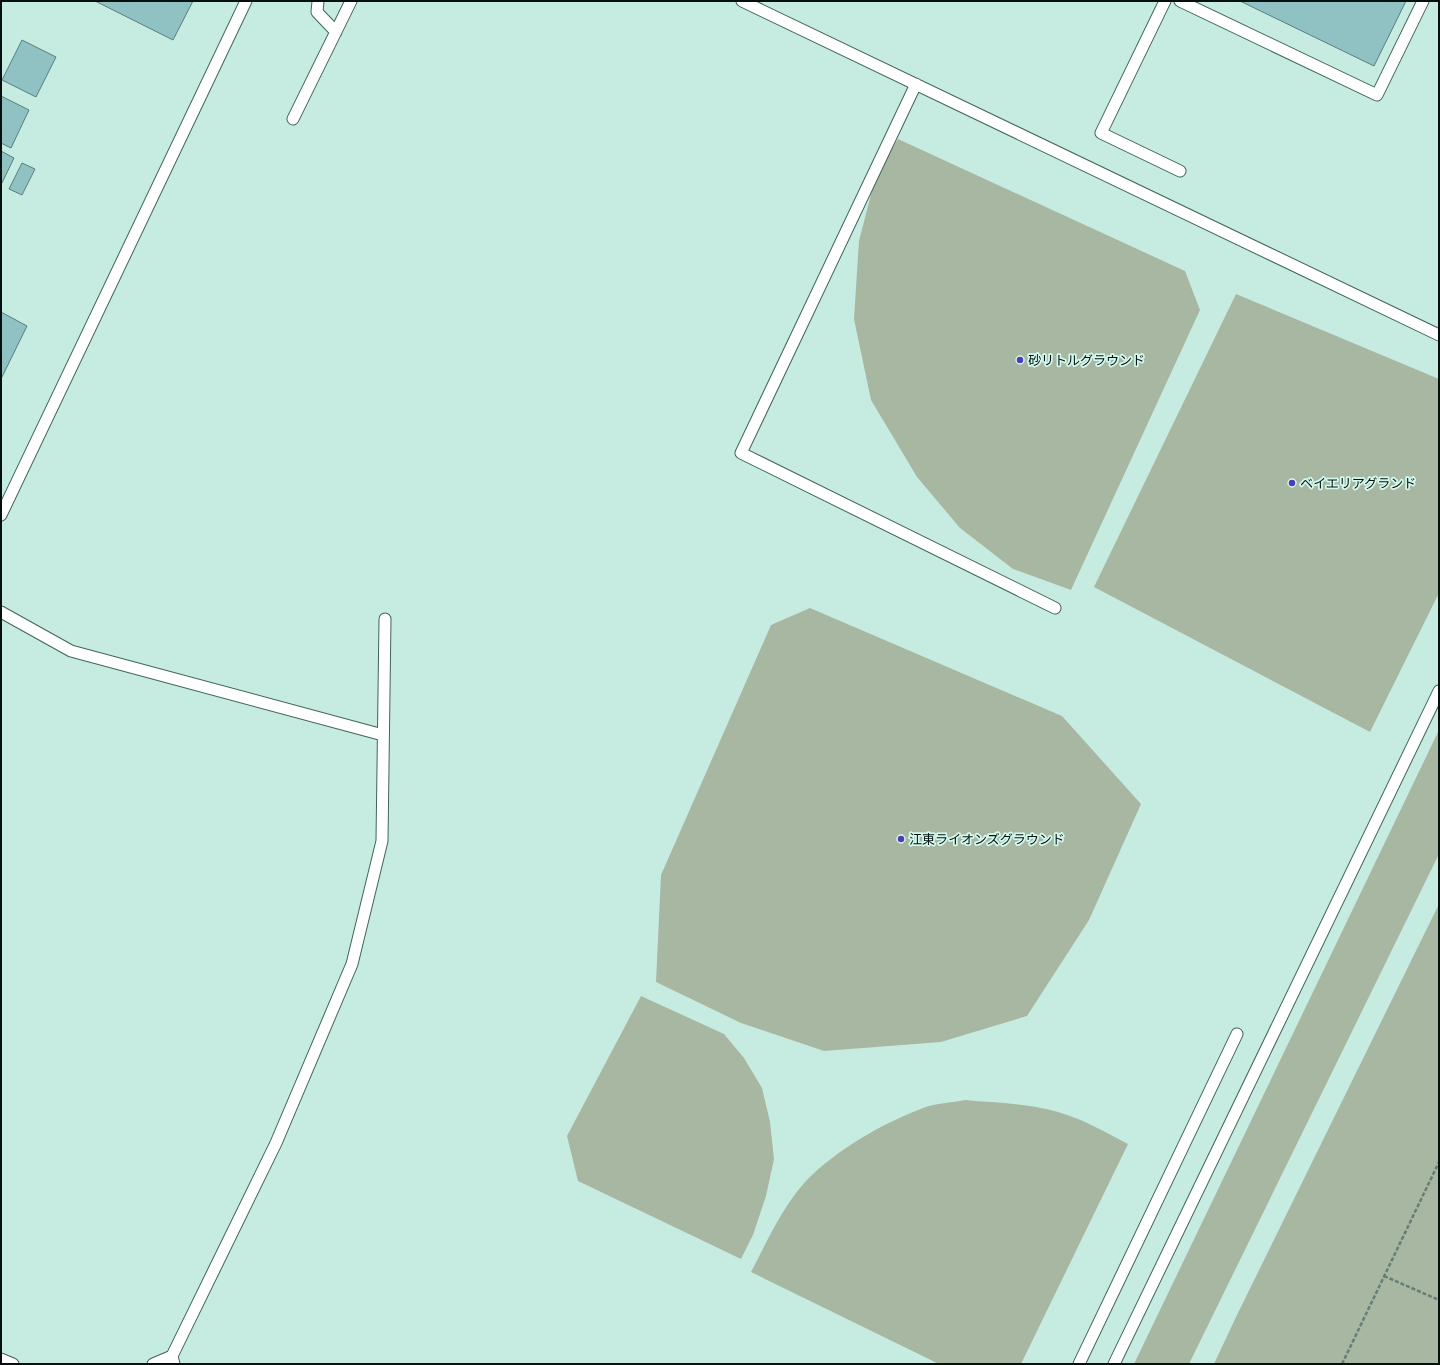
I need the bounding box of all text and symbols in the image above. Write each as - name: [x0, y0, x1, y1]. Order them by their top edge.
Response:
- place label: 砂リトルグラウンド: [1028, 352, 1145, 368]
- marker: 砂リトルグラウンド: [1015, 355, 1025, 365]
- place label: ベイエリアグランド: [1300, 475, 1416, 491]
- marker: ベイエリアグランド: [1287, 478, 1297, 488]
- place label: 江東ライオンズグラウンド: [909, 831, 1065, 847]
- marker: 江東ライオンズグラウンド: [896, 834, 906, 844]

